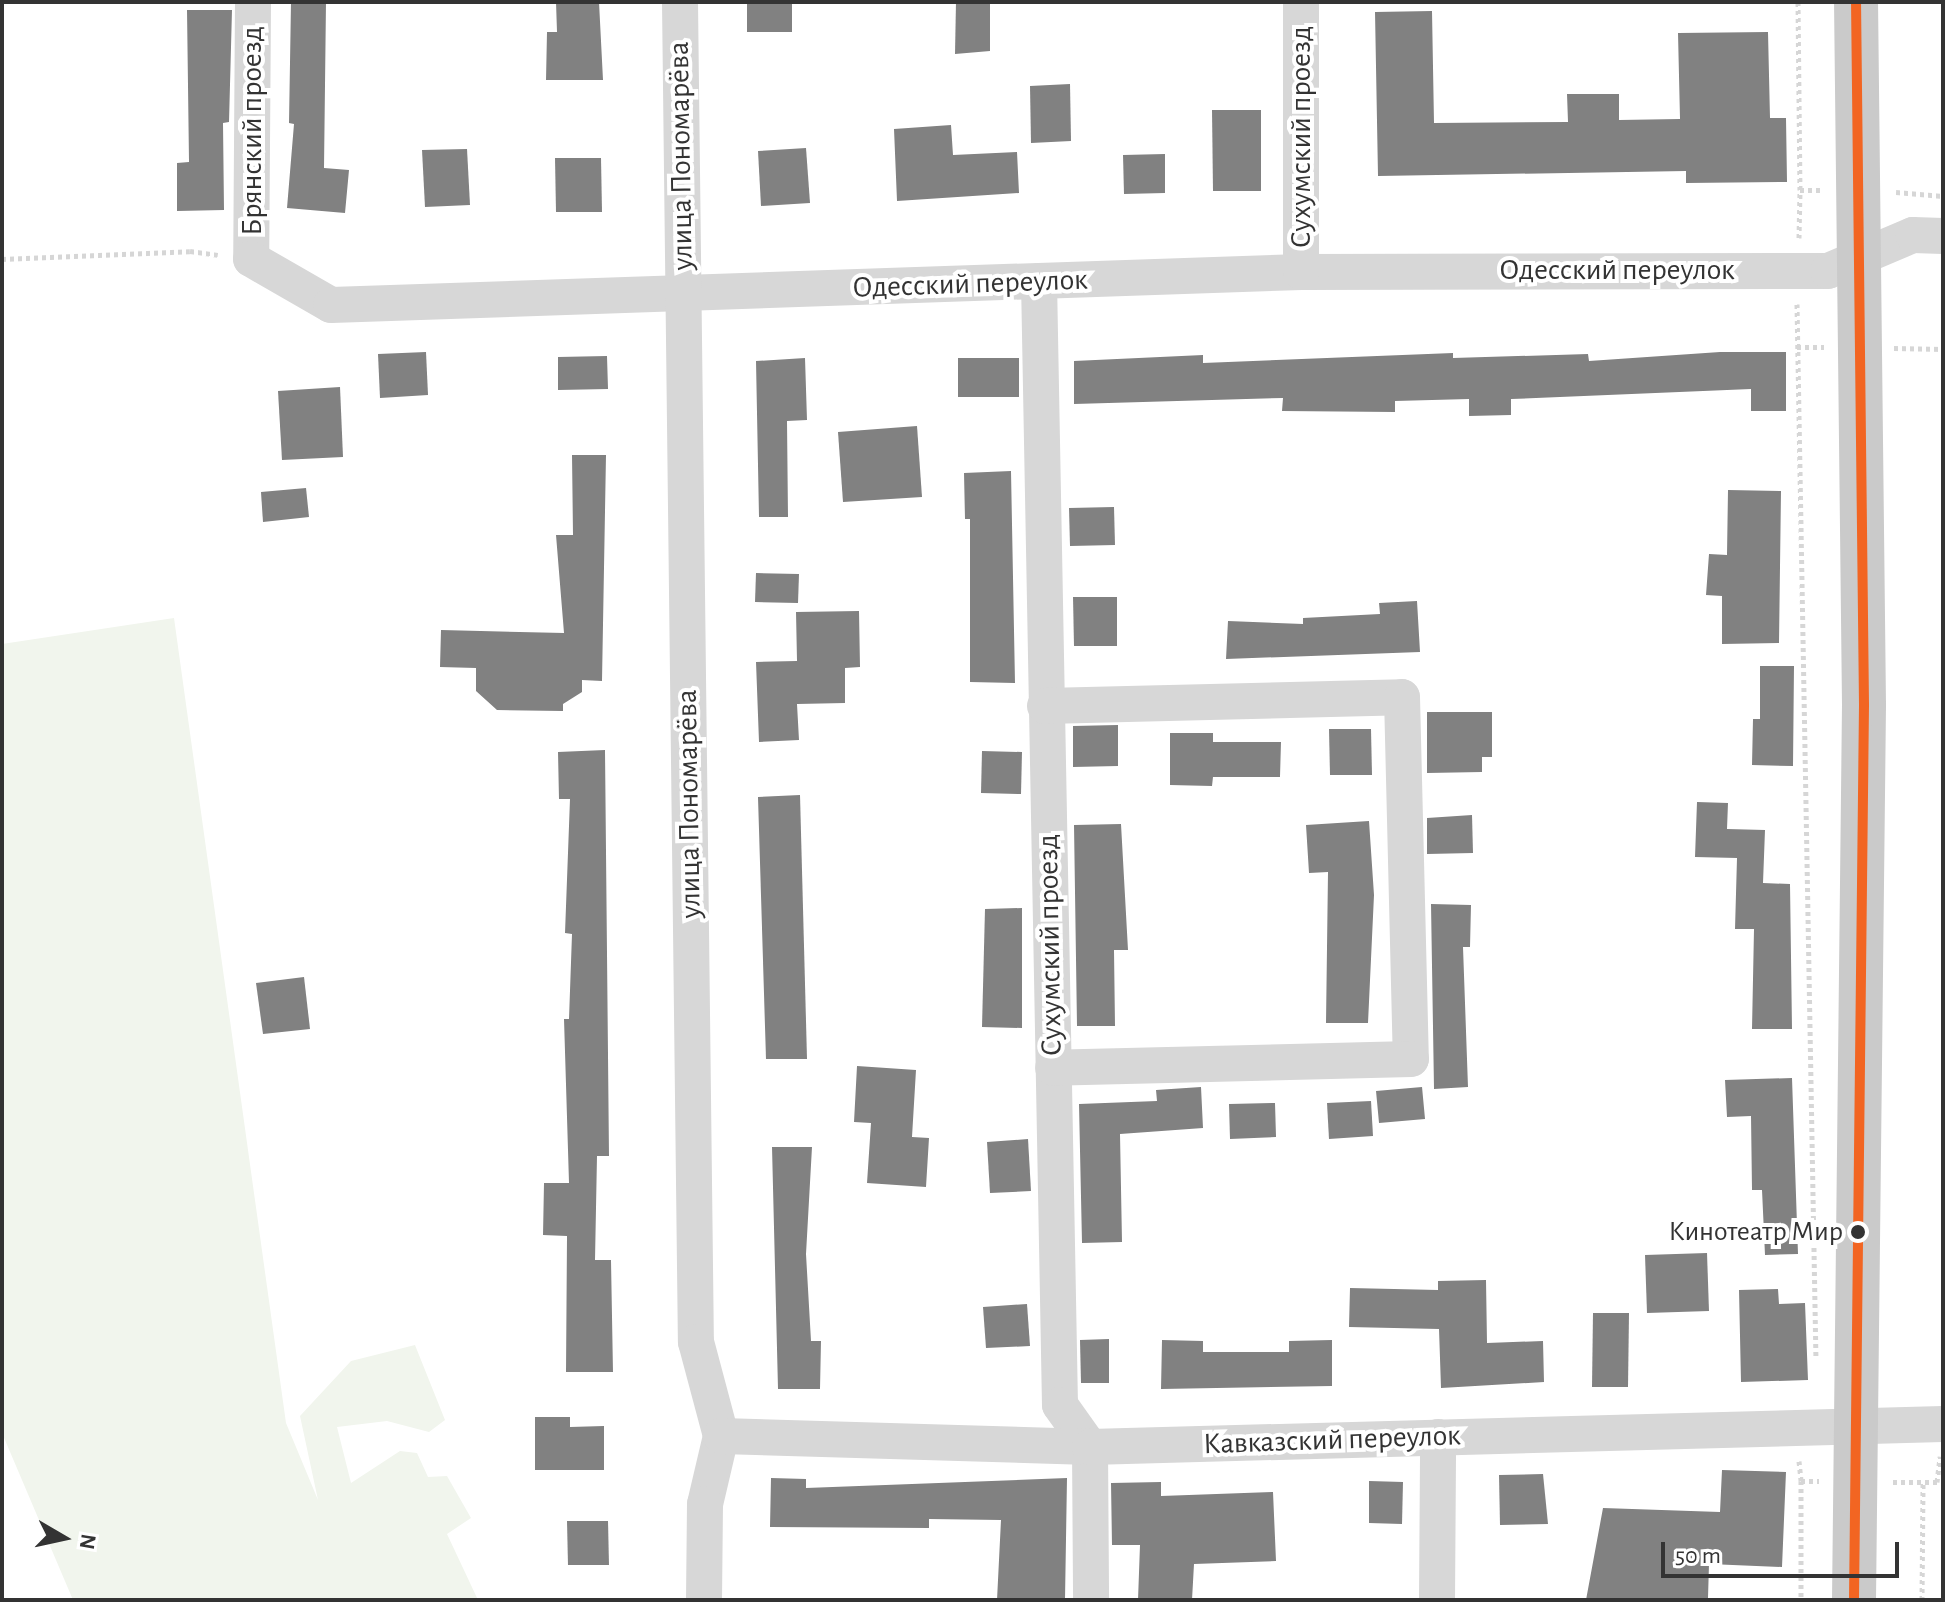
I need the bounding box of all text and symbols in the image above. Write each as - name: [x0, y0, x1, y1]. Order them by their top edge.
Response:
- street label: Брянский проезд: [234, 26, 270, 236]
- street label: Сухумский проезд: [1283, 26, 1319, 248]
- street label: улица Пономарёва: [661, 41, 701, 271]
- street label: Одесский переулок: [1499, 252, 1735, 288]
- street label: Одесский переулок: [852, 262, 1088, 306]
- street label: улица Пономарёва: [669, 689, 709, 919]
- street label: Сухумский проезд: [1030, 834, 1070, 1056]
- place label: Кинотеатр Мир: [1668, 1215, 1843, 1249]
- marker: Кинотеатр Мир: [1850, 1224, 1866, 1240]
- street label: Кавказский переулок: [1203, 1418, 1461, 1462]
- north arrow: [24, 1498, 104, 1578]
- scale bar: [1665, 1526, 1903, 1576]
- text: N: [76, 1532, 100, 1551]
- text: 50 m: [1675, 1544, 1721, 1568]

